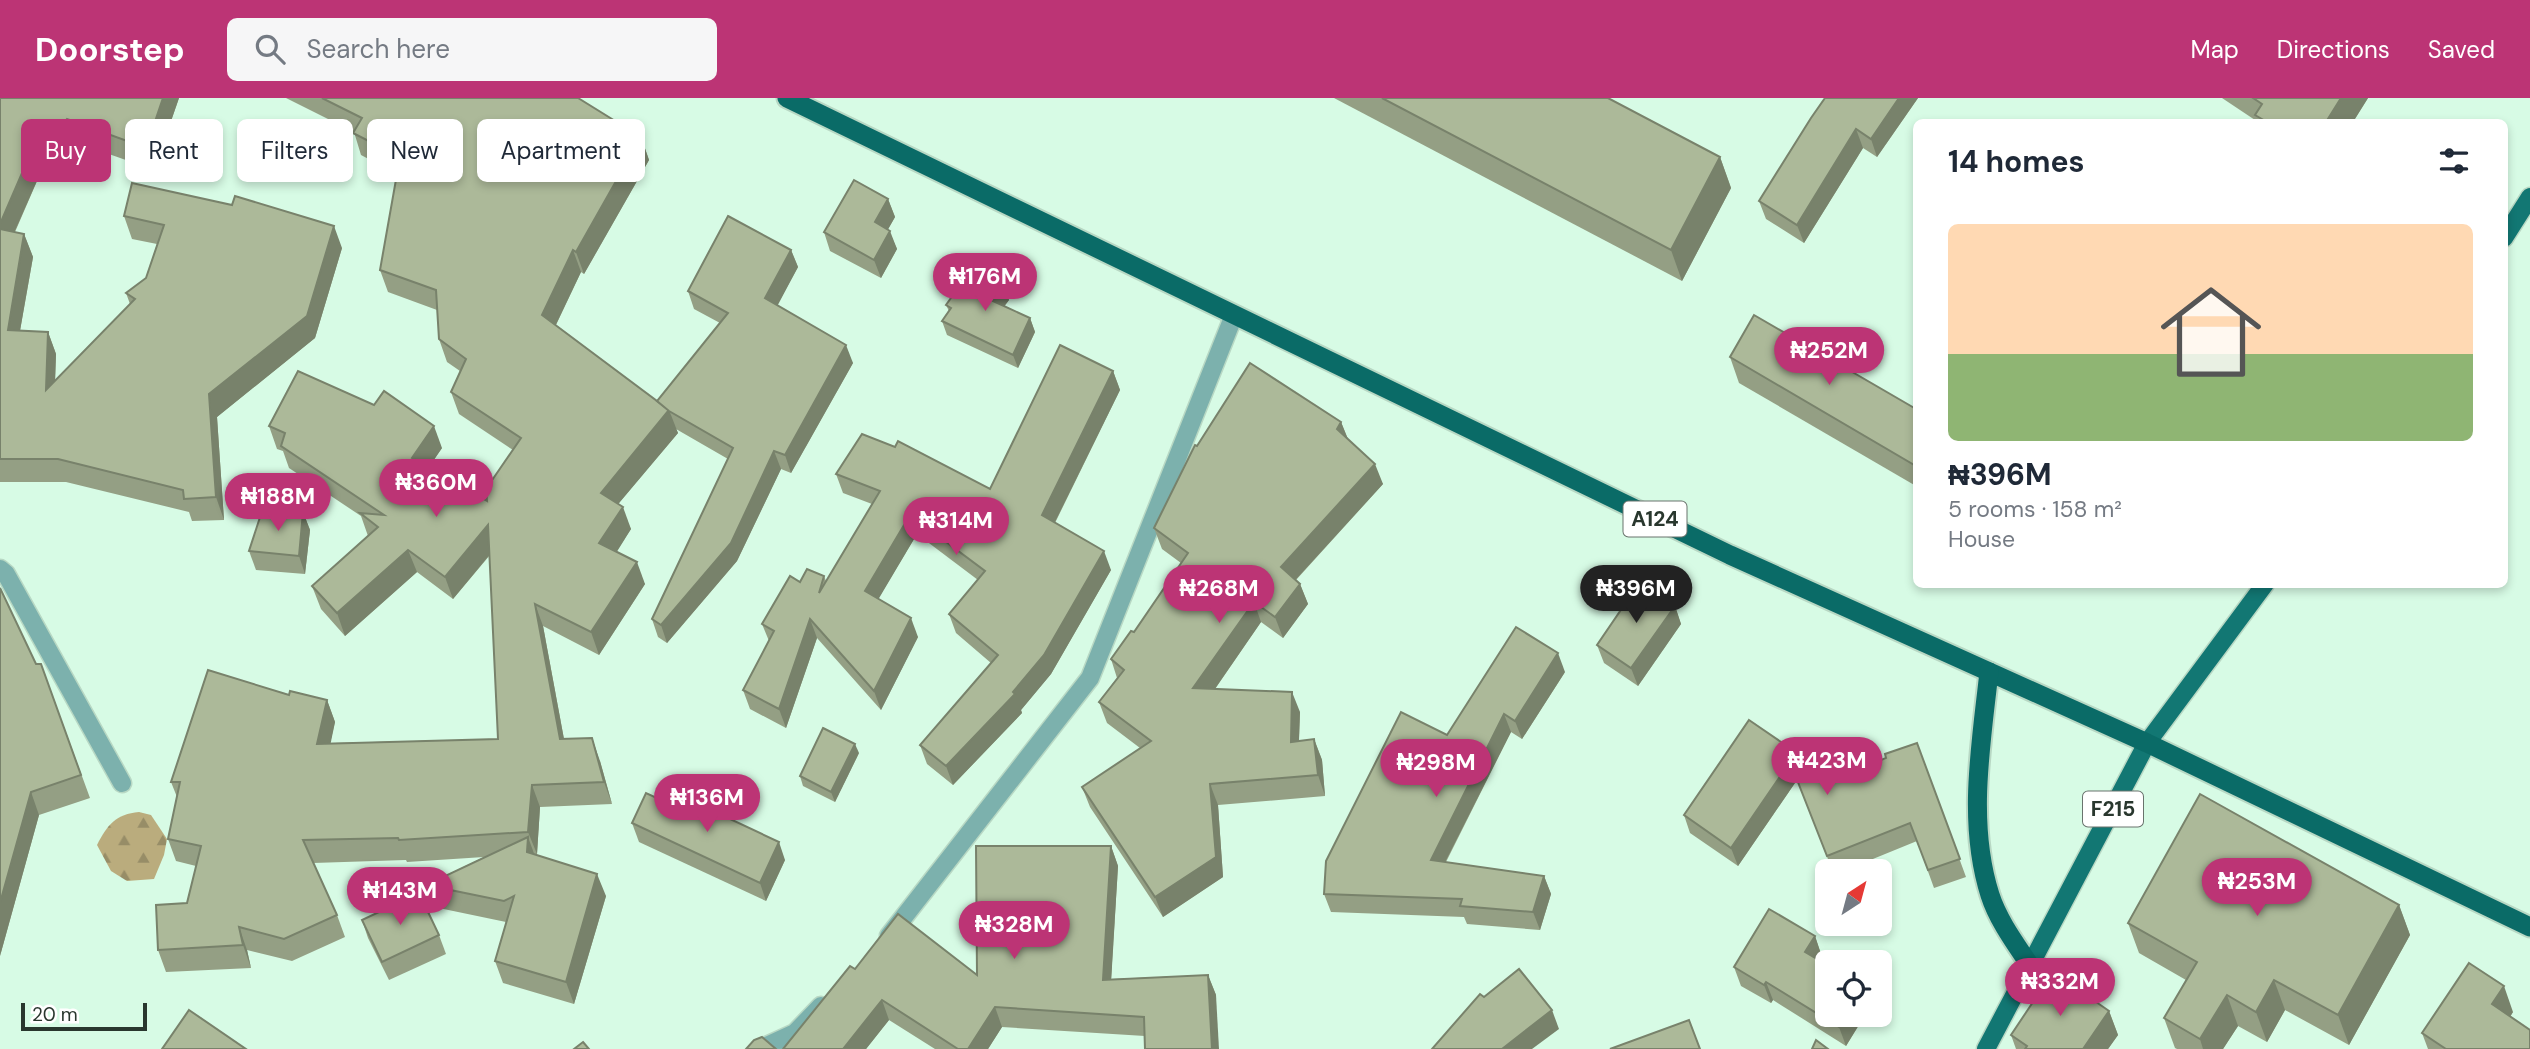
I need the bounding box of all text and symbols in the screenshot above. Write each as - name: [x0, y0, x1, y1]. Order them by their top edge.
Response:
- search box: [227, 18, 717, 81]
- text: Doorstep: [35, 28, 185, 71]
- icon: search: [251, 30, 289, 68]
- text: Search here: [307, 32, 450, 66]
- text: Map: [2191, 34, 2239, 65]
- text: Directions: [2277, 34, 2390, 65]
- text: Saved: [2428, 34, 2495, 65]
- chip: Buy: [21, 119, 111, 182]
- chip: Rent: [125, 119, 223, 182]
- chip: Filters: [237, 119, 353, 182]
- chip: New: [367, 119, 463, 182]
- chip: Apartment: [477, 119, 645, 182]
- text: 14 homes: [1948, 142, 2085, 181]
- icon: filters: [2435, 142, 2473, 180]
- pin: ₦176M: [936, 254, 1034, 313]
- text: ₦176M: [949, 261, 1021, 291]
- icon: home: [2148, 269, 2274, 395]
- pin: ₦252M: [1780, 328, 1878, 387]
- text: ₦252M: [1790, 335, 1868, 365]
- text: ₦396M: [1948, 455, 2052, 494]
- pin: ₦360M: [387, 460, 485, 519]
- text: ₦360M: [395, 467, 477, 497]
- pin: ₦188M: [229, 474, 327, 533]
- text: ₦188M: [241, 481, 315, 511]
- text: 5 rooms · 158 m²: [1948, 494, 2122, 524]
- pin: ₦314M: [907, 498, 1005, 557]
- road number: A124: [1624, 502, 1686, 536]
- text: ₦314M: [919, 505, 993, 535]
- text: House: [1948, 524, 2015, 554]
- pin: ₦268M: [1170, 566, 1268, 625]
- pin: ₦396M: [1587, 566, 1685, 625]
- text: ₦268M: [1179, 573, 1259, 603]
- text: ₦396M: [1596, 573, 1676, 603]
- pin: ₦423M: [1778, 738, 1876, 797]
- pin: ₦298M: [1387, 740, 1485, 799]
- text: ₦423M: [1787, 745, 1867, 775]
- text: ₦298M: [1396, 747, 1476, 777]
- pin: ₦136M: [658, 774, 756, 834]
- text: ₦136M: [670, 782, 744, 812]
- road number: F215: [2083, 792, 2143, 826]
- pin: ₦253M: [2208, 858, 2306, 918]
- north arrow: [1815, 859, 1892, 936]
- map controls: [1815, 859, 1892, 1027]
- text: ₦253M: [2218, 866, 2296, 896]
- pin: ₦143M: [351, 868, 449, 927]
- text: ₦143M: [363, 875, 437, 905]
- pin: ₦328M: [965, 902, 1063, 961]
- text: ₦328M: [975, 909, 1053, 939]
- button: locate: [1815, 950, 1892, 1027]
- pin: ₦332M: [2011, 958, 2109, 1018]
- text: ₦332M: [2021, 966, 2099, 996]
- scale bar: [21, 1000, 147, 1032]
- text: 20 m: [32, 1002, 78, 1027]

